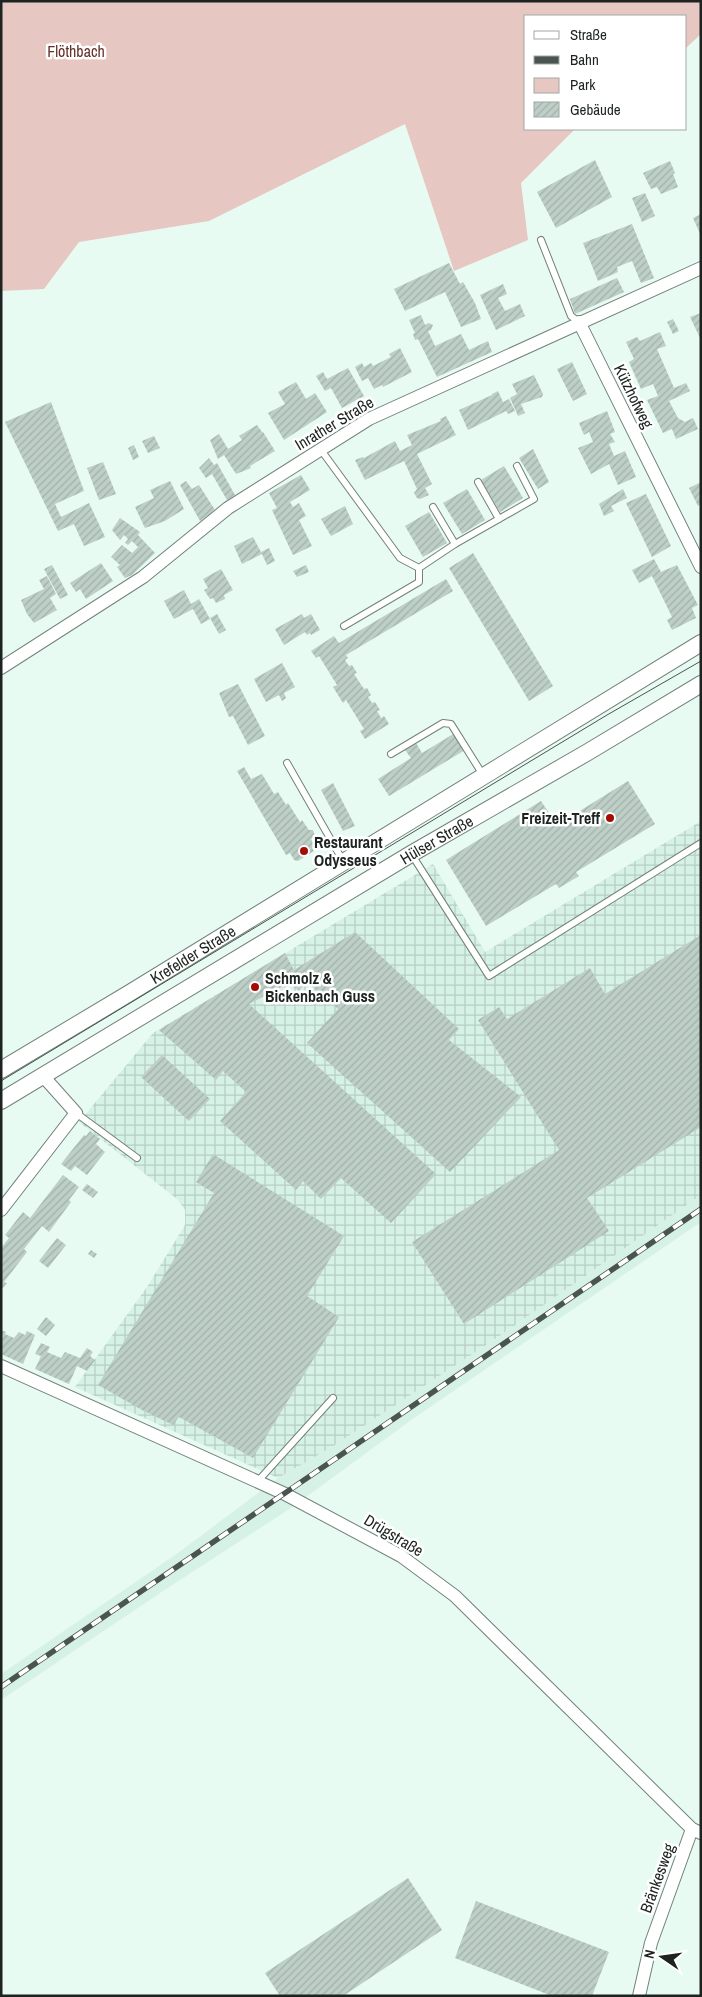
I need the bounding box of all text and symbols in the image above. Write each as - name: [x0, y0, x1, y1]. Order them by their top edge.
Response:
- legend: [524, 15, 687, 130]
- text: Straße: [570, 24, 607, 45]
- park label: Flöthbach: [47, 40, 105, 62]
- text: Bahn: [570, 49, 599, 70]
- text: Park: [570, 74, 596, 95]
- text: Gebäude: [570, 99, 621, 120]
- street label: Kützhofweg: [609, 360, 659, 432]
- street label: Inrather Straße: [291, 391, 377, 455]
- place label: Freizeit-Treff: [521, 807, 600, 829]
- street label: Hülser Straße: [396, 810, 477, 869]
- marker: Freizeit-Treff: [604, 812, 616, 824]
- place label: Restaurant Odysseus: [314, 831, 383, 871]
- marker: Restaurant Odysseus: [298, 845, 310, 857]
- street label: Krefelder Straße: [146, 920, 240, 989]
- place label: Schmolz & Bickenbach Guss: [265, 967, 375, 1007]
- marker: Schmolz & Bickenbach Guss: [249, 981, 261, 993]
- street label: Drügstraße: [360, 1509, 428, 1561]
- street label: Bränkesweg: [634, 1840, 680, 1916]
- north arrow: [637, 1932, 687, 1982]
- text: N: [640, 1948, 659, 1960]

